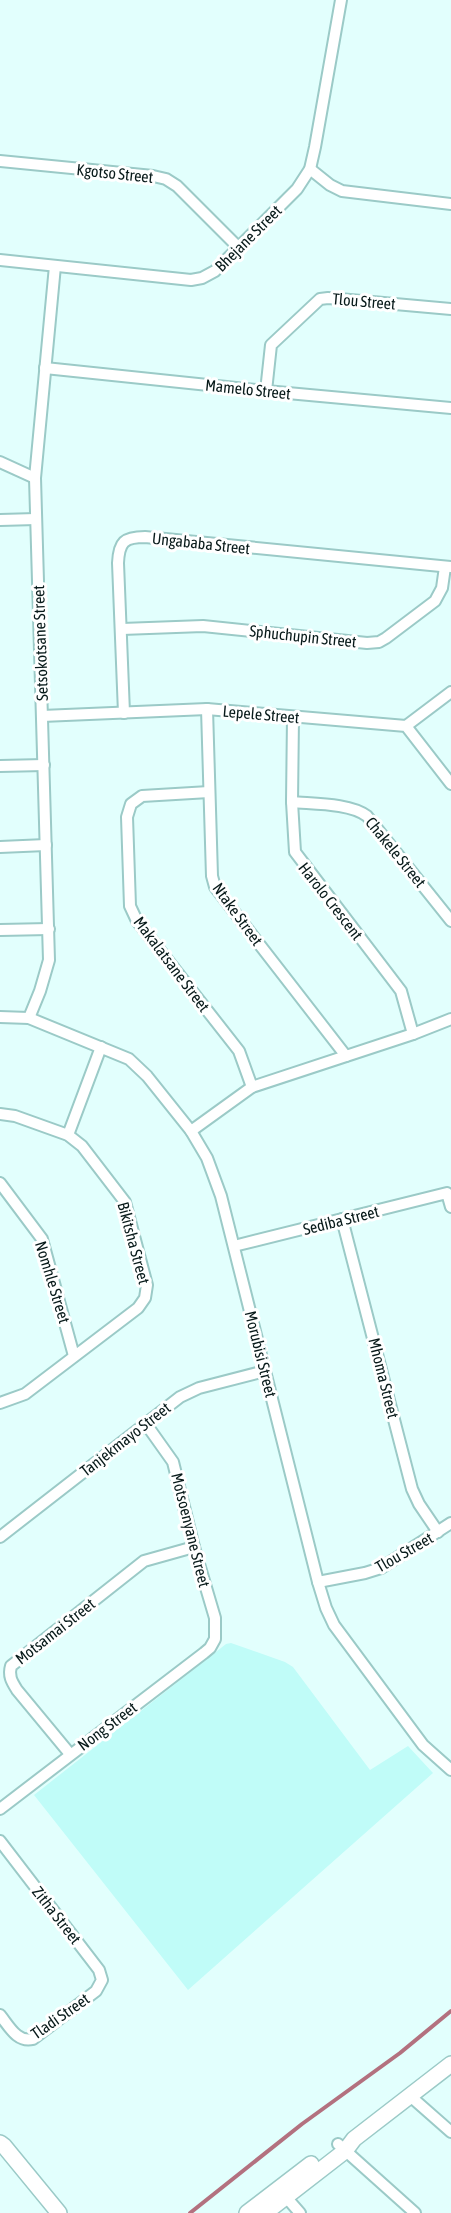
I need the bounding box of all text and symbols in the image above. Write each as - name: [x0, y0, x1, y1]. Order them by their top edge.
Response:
- street label: Kgotso Street: [76, 160, 155, 187]
- street label: Bhejane Street: [211, 201, 286, 275]
- street label: Tlou Street: [332, 289, 397, 313]
- street label: Mamelo Street: [204, 376, 292, 402]
- street label: Ungababa Street: [151, 529, 251, 558]
- street label: Setsokotsane Street: [29, 584, 51, 701]
- street label: Sphuchupin Street: [248, 621, 358, 652]
- street label: Lepele Street: [222, 702, 300, 727]
- street label: Chakele Street: [362, 813, 430, 891]
- street label: Harolo Crescent: [295, 859, 367, 944]
- street label: Ntake Street: [209, 879, 267, 949]
- street label: Makalatsane Street: [130, 913, 214, 1015]
- street label: Bikitsha Street: [114, 1200, 154, 1286]
- street label: Sediba Street: [301, 1202, 381, 1238]
- street label: Nomhle Street: [32, 1239, 74, 1326]
- street label: Morubisi Street: [242, 1309, 281, 1400]
- street label: Mhoma Street: [365, 1336, 403, 1420]
- street label: Tanjekmayo Street: [76, 1398, 175, 1481]
- street label: Motsoenyane Street: [167, 1471, 214, 1590]
- street label: Tlou Street: [372, 1528, 436, 1576]
- street label: Motsamai Street: [12, 1594, 99, 1668]
- street label: Nong Street: [74, 1698, 141, 1755]
- street label: Zitha Street: [29, 1883, 85, 1948]
- street label: Tladi Street: [27, 1989, 93, 2043]

